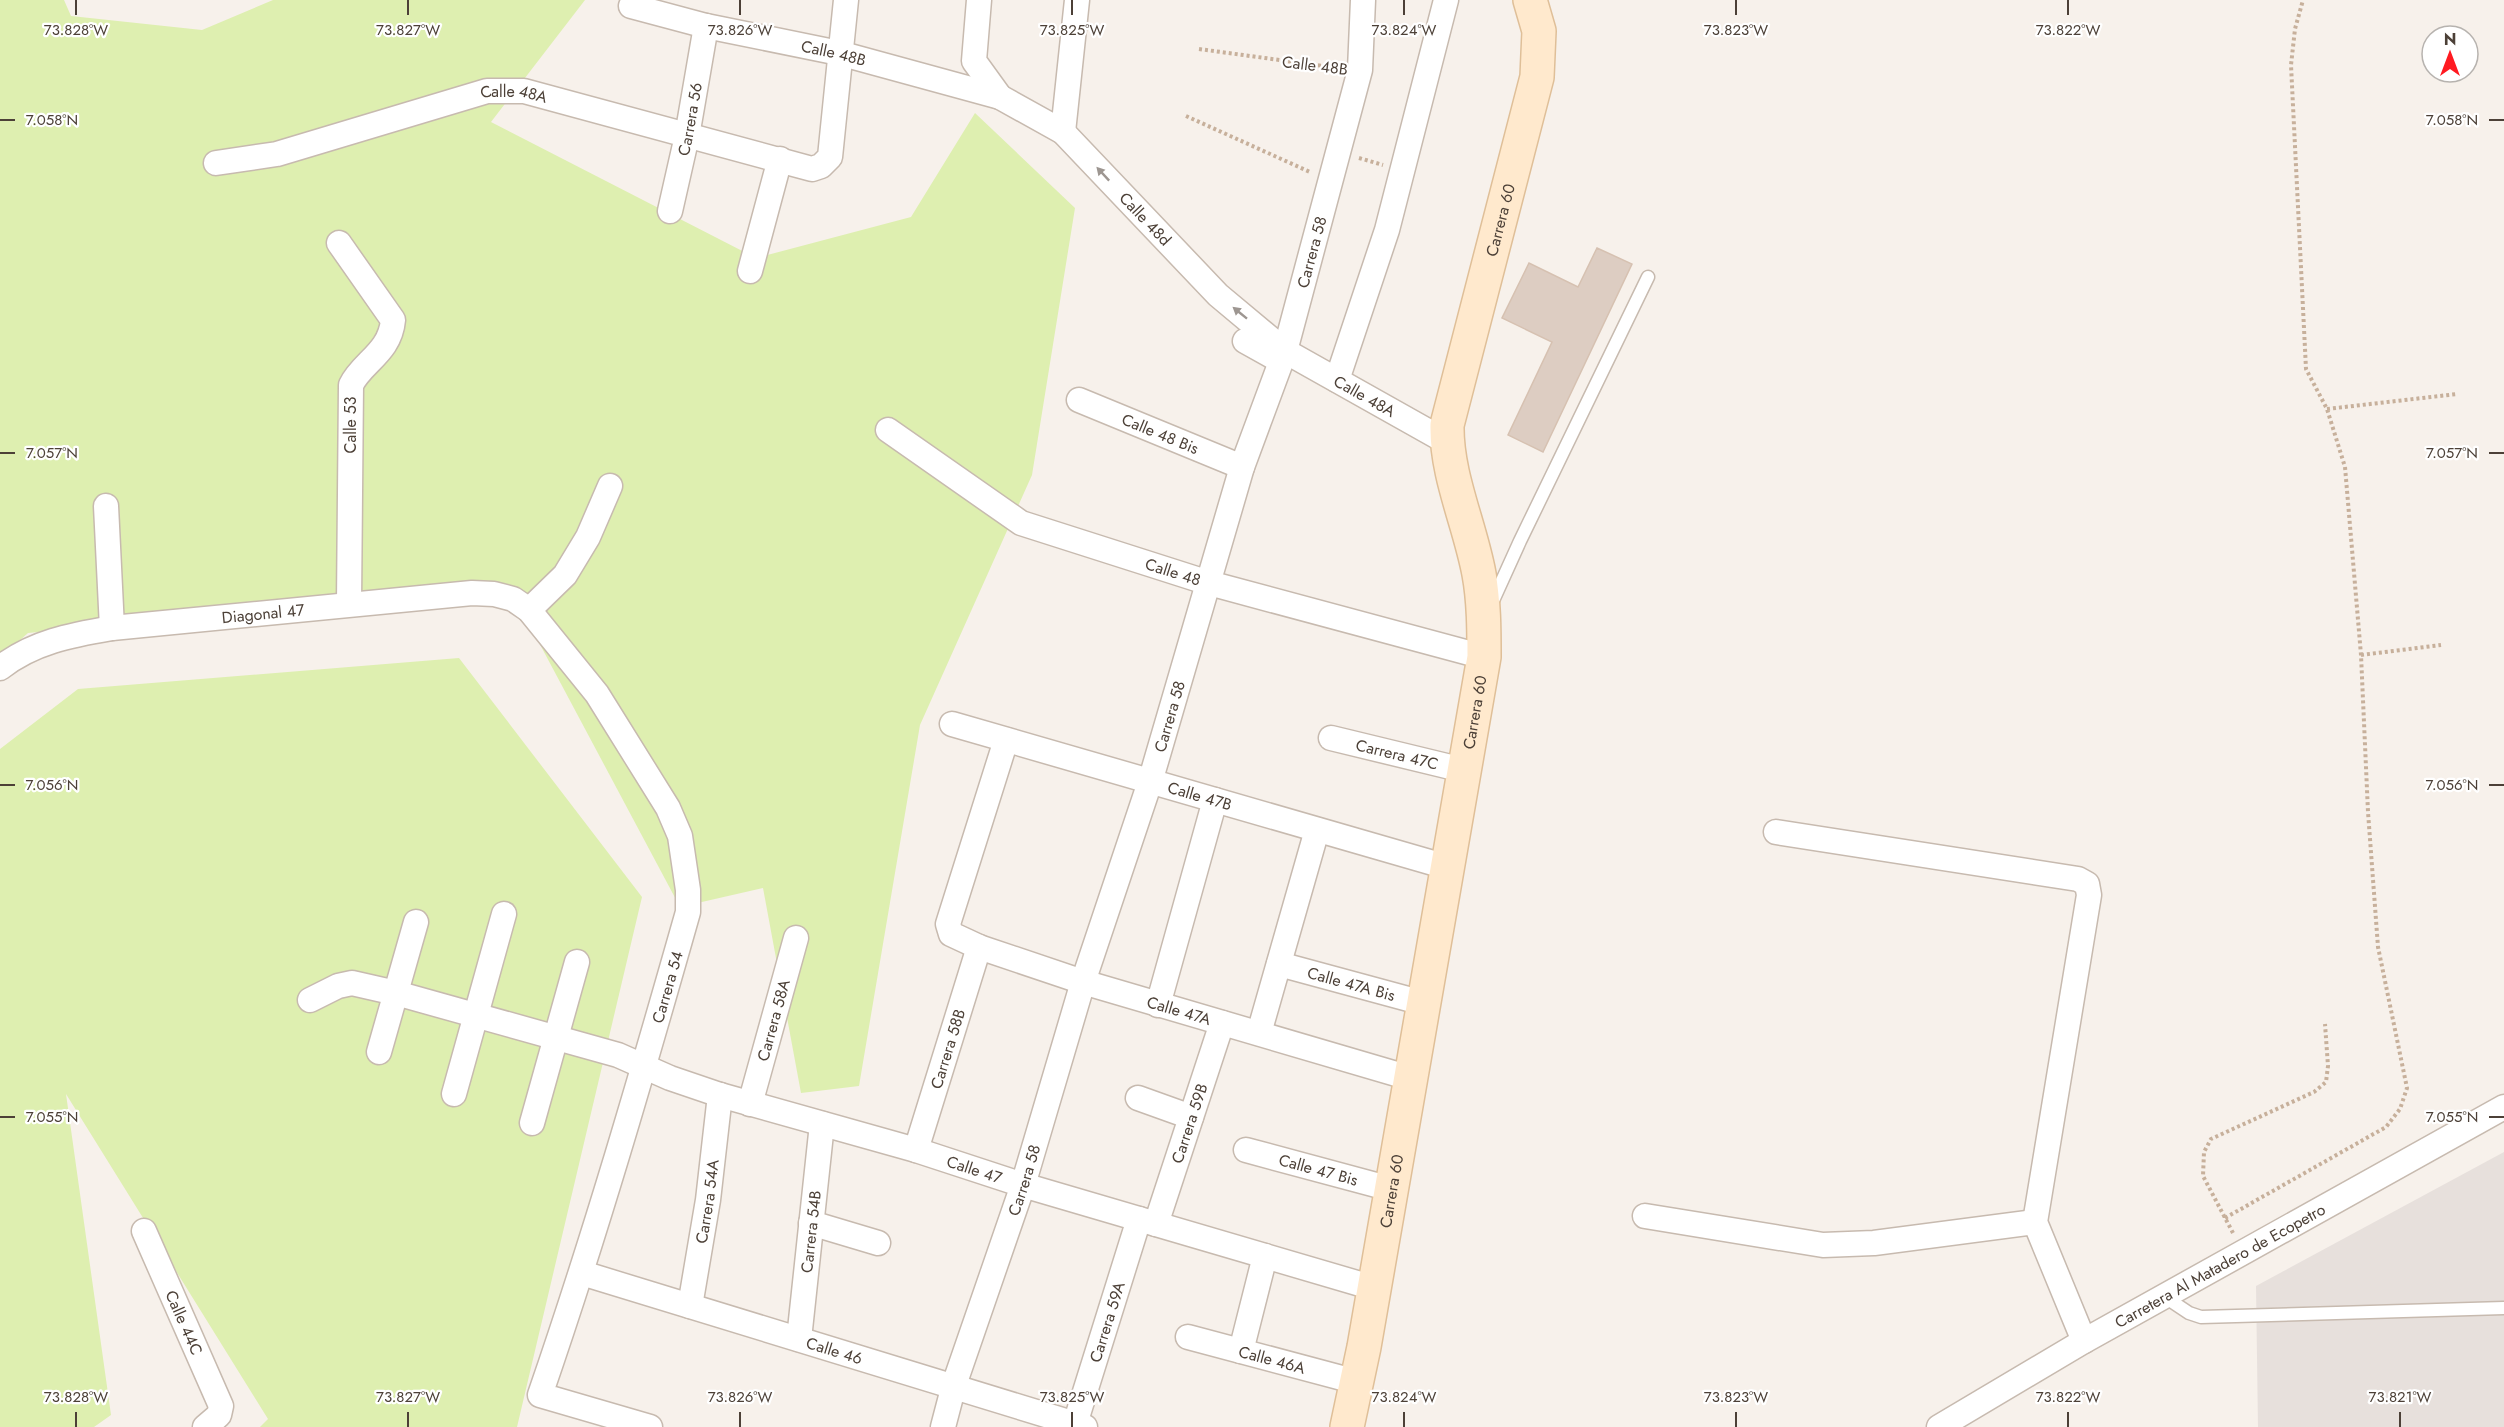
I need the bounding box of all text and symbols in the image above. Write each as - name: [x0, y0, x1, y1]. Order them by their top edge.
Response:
- text: 73.828°W: [44, 19, 108, 41]
- text: 73.827°W: [376, 19, 440, 41]
- text: 73.826°W: [708, 19, 773, 41]
- text: 73.825°W: [1040, 19, 1104, 41]
- text: 73.824°W: [1372, 19, 1437, 41]
- text: 73.823°W: [1704, 19, 1768, 41]
- text: 73.822°W: [2036, 19, 2100, 41]
- north arrow: [2420, 24, 2480, 84]
- text: N: [2444, 28, 2456, 51]
- street label: Calle 48B: [799, 35, 869, 72]
- street label: Calle 48B: [1281, 50, 1349, 81]
- street label: Calle 48A: [477, 79, 550, 109]
- street label: Carrera 56: [672, 81, 708, 158]
- text: 7.058°N: [26, 109, 78, 131]
- text: 7.058°N: [2426, 109, 2478, 131]
- one-way arrow: [1096, 167, 1110, 182]
- street label: Carrera 60: [1480, 181, 1521, 259]
- street label: Calle 48d: [1114, 187, 1176, 251]
- street label: Carrera 58: [1291, 214, 1333, 291]
- one-way arrow: [1232, 308, 1247, 320]
- street label: Calle 48A: [1329, 370, 1400, 423]
- street label: Calle 53: [339, 396, 362, 453]
- street label: Calle 48 Bis: [1118, 408, 1202, 460]
- text: 7.057°N: [26, 442, 78, 464]
- text: 7.057°N: [2426, 442, 2478, 464]
- street label: Calle 48: [1142, 552, 1204, 592]
- street label: Diagonal 47: [221, 598, 306, 629]
- street label: Carrera 60: [1457, 674, 1493, 751]
- street label: Carrera 58: [1148, 678, 1191, 755]
- street label: Carrera 47C: [1353, 733, 1441, 776]
- text: 7.056°N: [26, 774, 78, 796]
- text: 7.056°N: [2426, 774, 2478, 796]
- street label: Calle 47B: [1165, 776, 1235, 816]
- street label: Carrera 54: [646, 948, 689, 1026]
- street label: Calle 47A Bis: [1305, 961, 1398, 1007]
- street label: Carrera 58A: [751, 976, 796, 1064]
- street label: Calle 47A: [1144, 990, 1214, 1031]
- street label: Carrera 58B: [925, 1006, 971, 1092]
- street label: Carrera 59B: [1166, 1080, 1213, 1166]
- text: 7.055°N: [26, 1106, 78, 1128]
- text: 7.055°N: [2426, 1106, 2478, 1128]
- street label: Carrera 58: [1002, 1142, 1046, 1219]
- street label: Calle 47 Bis: [1276, 1148, 1360, 1192]
- street label: Calle 47: [944, 1150, 1005, 1190]
- street label: Carrera 60: [1374, 1153, 1409, 1230]
- street label: Carrera 54A: [690, 1158, 725, 1245]
- street label: Carrera 54B: [795, 1189, 827, 1274]
- street label: Carretera Al Matadero de Ecopetro: [2111, 1198, 2330, 1334]
- street label: Carrera 59A: [1084, 1279, 1131, 1365]
- street label: Calle 44C: [159, 1287, 208, 1359]
- street label: Calle 46: [803, 1331, 865, 1370]
- street label: Calle 46A: [1236, 1340, 1308, 1380]
- text: 73.828°W: [44, 1386, 108, 1408]
- text: 73.827°W: [376, 1386, 440, 1408]
- text: 73.826°W: [708, 1386, 773, 1408]
- text: 73.825°W: [1040, 1386, 1104, 1408]
- text: 73.824°W: [1372, 1386, 1437, 1408]
- text: 73.823°W: [1704, 1386, 1768, 1408]
- text: 73.822°W: [2036, 1386, 2100, 1408]
- text: 73.821°W: [2369, 1386, 2432, 1408]

